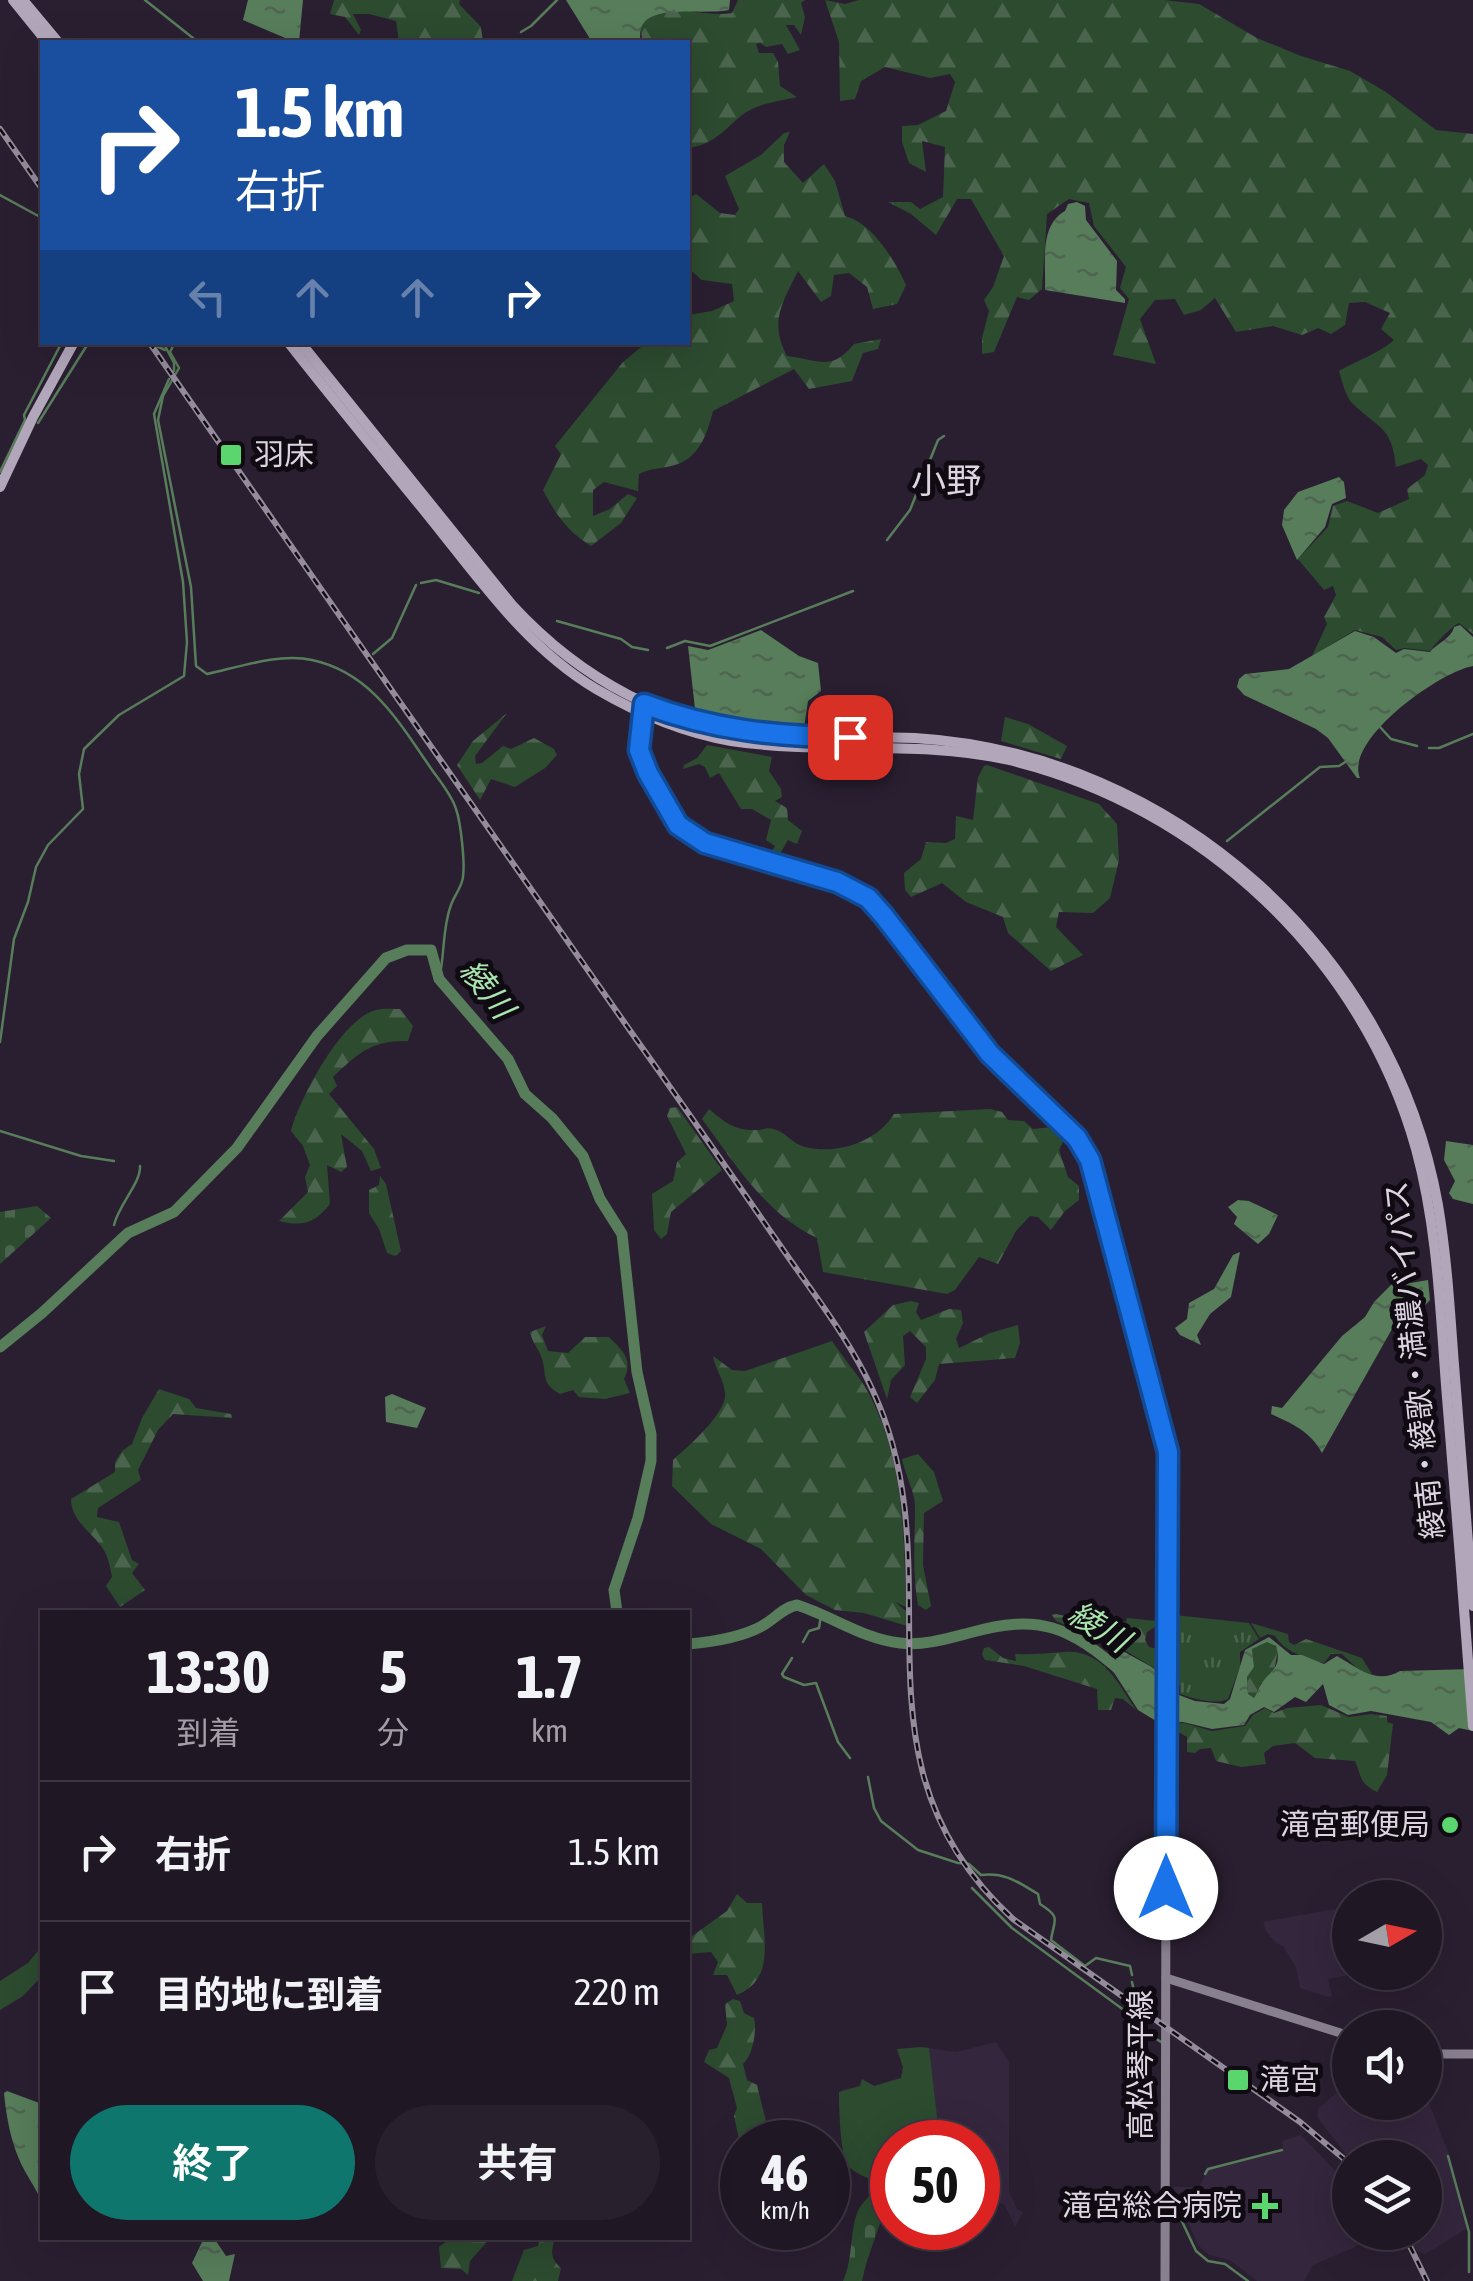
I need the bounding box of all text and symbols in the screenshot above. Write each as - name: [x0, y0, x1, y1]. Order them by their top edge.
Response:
- text: 1.5 km: [235, 72, 404, 152]
- icon: right: [70, 80, 200, 210]
- text: 右折: [235, 165, 325, 217]
- icon: left: [180, 270, 235, 325]
- icon: ahead: [285, 270, 340, 325]
- icon: ahead: [390, 270, 445, 325]
- icon: right: [495, 270, 550, 325]
- place label: 羽床: [254, 437, 314, 471]
- marker: 羽床: [218, 442, 244, 468]
- district label: 小野: [911, 460, 981, 500]
- pin: [808, 695, 893, 780]
- icon: arrive: [823, 710, 878, 765]
- water label: 綾川: [453, 952, 524, 1028]
- street label: 綾南・綾歌・満濃バイパス: [1378, 1180, 1450, 1541]
- water label: 綾川: [1062, 1594, 1139, 1661]
- text: 13:30: [147, 1637, 270, 1706]
- text: 5: [379, 1637, 407, 1706]
- text: 1.7: [516, 1642, 583, 1711]
- text: km: [531, 1712, 568, 1749]
- text: 到着: [177, 1714, 241, 1751]
- text: 分: [377, 1714, 409, 1751]
- place label: 滝宮郵便局: [1280, 1807, 1430, 1841]
- marker: 滝宮郵便局: [1439, 1814, 1461, 1836]
- icon: right: [70, 1824, 125, 1879]
- text: 1.5 km: [568, 1830, 660, 1873]
- text: 右折: [155, 1833, 231, 1876]
- position arrow: [1114, 1836, 1218, 1940]
- north arrow: [1332, 1880, 1442, 1990]
- map controls: [1332, 1880, 1442, 2250]
- icon: arrive: [70, 1964, 125, 2019]
- text: 220 m: [574, 1970, 660, 2013]
- text: 目的地に到着: [155, 1973, 383, 2016]
- street label: 高松琴平線: [1123, 1990, 1157, 2140]
- button: sound: [1332, 2010, 1442, 2120]
- place label: 滝宮: [1260, 2062, 1320, 2096]
- marker: 滝宮: [1225, 2067, 1251, 2093]
- button: 終了: [70, 2105, 355, 2220]
- button: 共有: [375, 2105, 660, 2220]
- speed limit sign: 50: [870, 2120, 1000, 2250]
- button: layers: [1332, 2140, 1442, 2250]
- text: 46: [761, 2144, 808, 2202]
- place label: 滝宮総合病院: [1062, 2188, 1242, 2222]
- marker: 滝宮総合病院: [1252, 2193, 1278, 2219]
- text: km/h: [760, 2196, 810, 2224]

